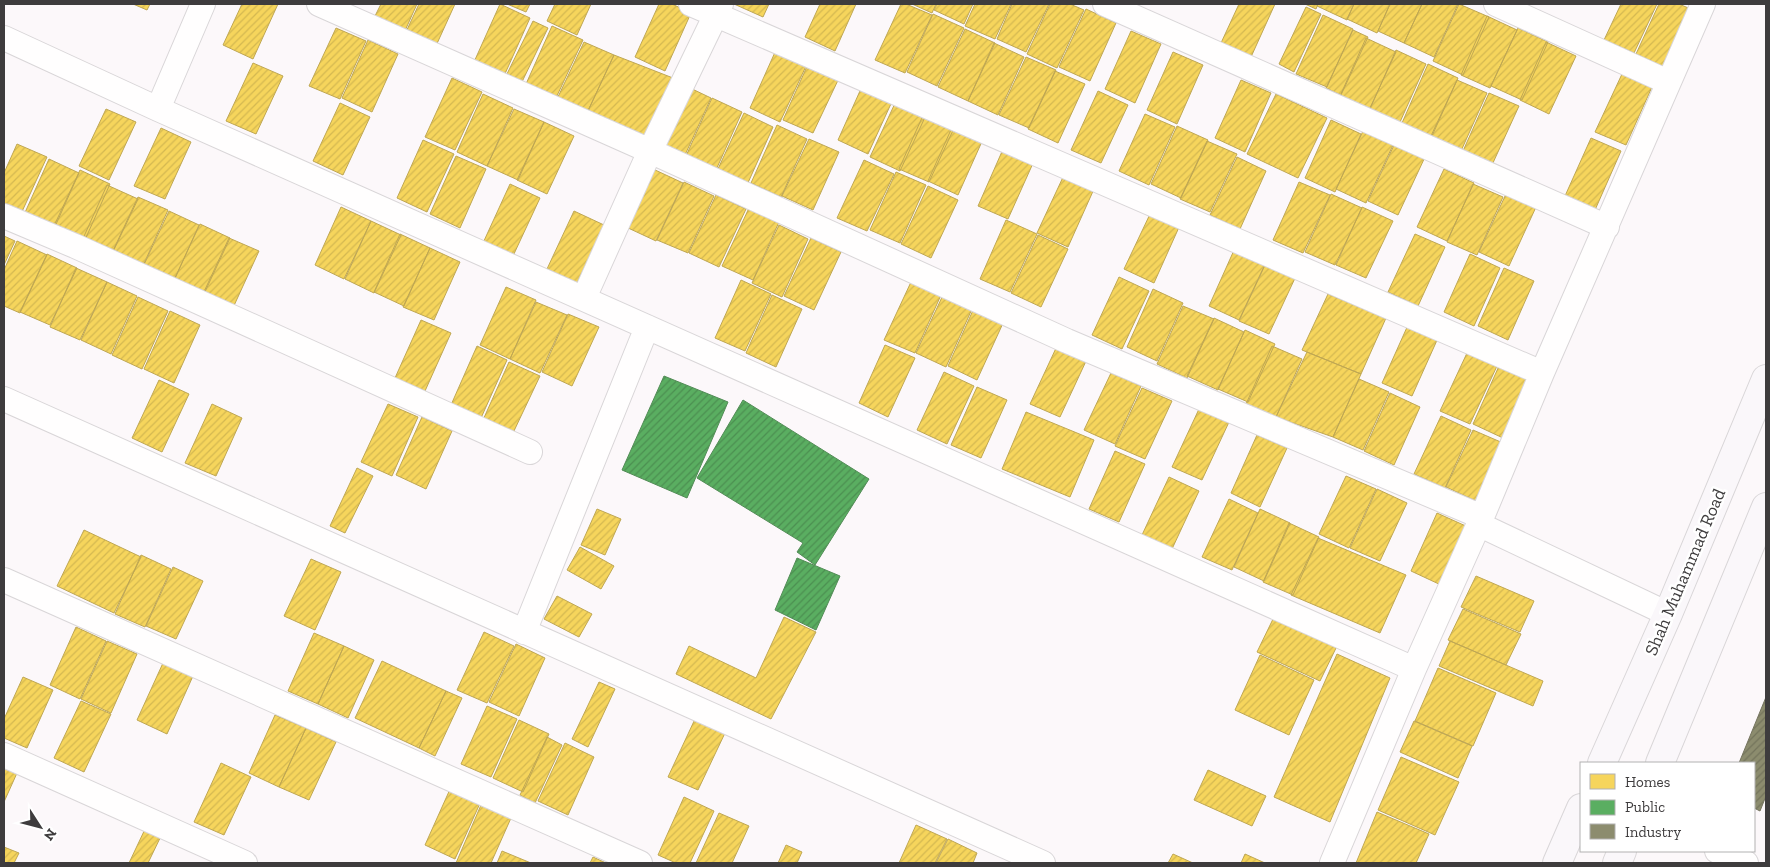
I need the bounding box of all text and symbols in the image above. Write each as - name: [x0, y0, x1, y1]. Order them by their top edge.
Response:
- street label: Shah Muhammad Road: [1640, 485, 1730, 659]
- legend: [1580, 762, 1755, 852]
- text: Homes: [1625, 773, 1670, 791]
- text: Public: [1625, 798, 1665, 816]
- north arrow: [15, 802, 65, 852]
- text: Industry: [1625, 823, 1682, 841]
- text: N: [40, 825, 60, 844]

